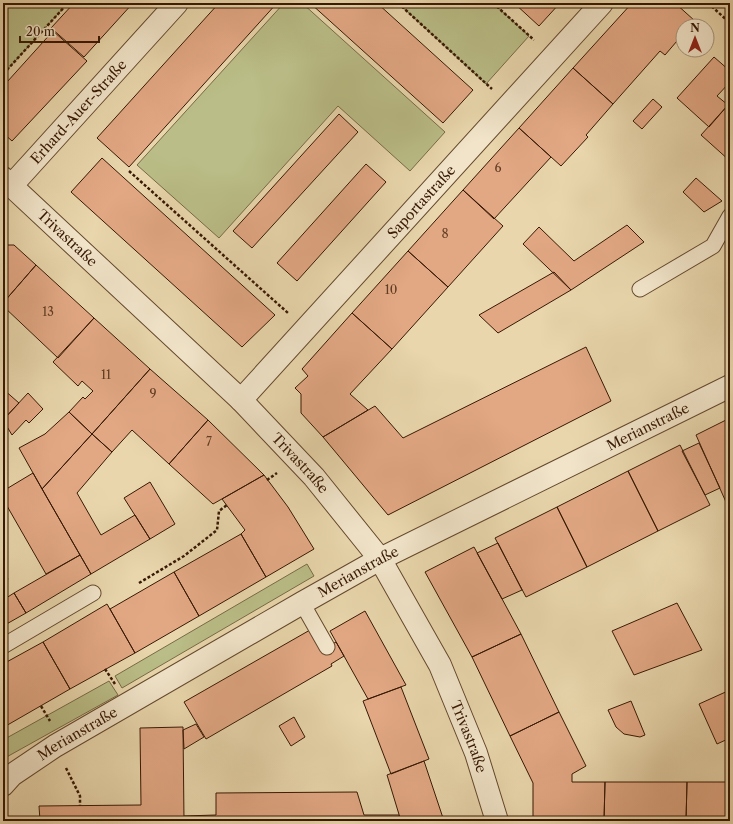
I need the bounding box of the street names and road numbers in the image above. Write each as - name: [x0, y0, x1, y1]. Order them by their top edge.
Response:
- street label: Erhard-Auer-Straße: [27, 56, 130, 168]
- street label: Saportastraße: [383, 161, 459, 242]
- street label: Trivastraße: [33, 206, 101, 271]
- street label: Merianstraße: [604, 399, 692, 455]
- street label: Trivastraße: [268, 429, 333, 497]
- street label: Merianstraße: [314, 542, 402, 601]
- street label: Trivastraße: [447, 698, 491, 775]
- street label: Merianstraße: [34, 703, 121, 764]

